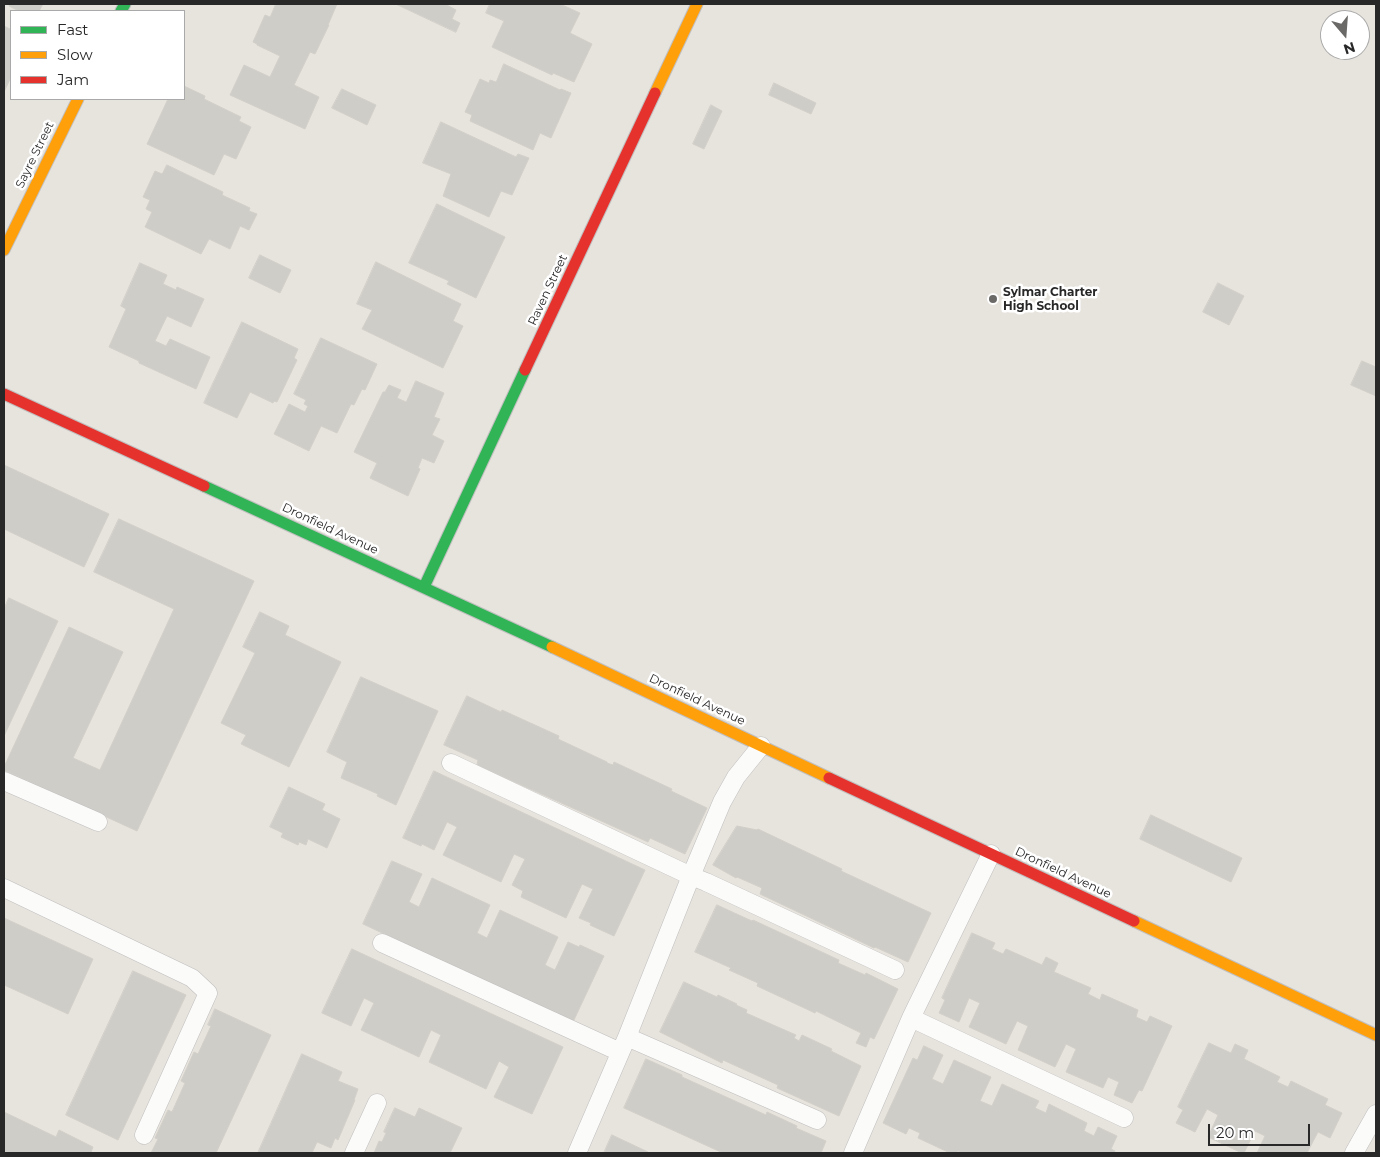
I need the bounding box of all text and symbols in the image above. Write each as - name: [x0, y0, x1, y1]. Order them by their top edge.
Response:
- legend: [10, 10, 185, 100]
- north arrow: [1320, 10, 1370, 60]
- text: Fast: [57, 20, 88, 39]
- text: N: [1341, 38, 1357, 59]
- text: Slow: [57, 45, 93, 64]
- text: Jam: [57, 70, 89, 89]
- street label: Sayre Street: [13, 119, 57, 191]
- street label: Raven Street: [525, 252, 571, 328]
- place label: Sylmar Charter High School: [1003, 285, 1098, 313]
- marker: Sylmar Charter High School: [987, 293, 999, 305]
- street label: Dronfield Avenue: [280, 500, 380, 558]
- street label: Dronfield Avenue: [647, 671, 747, 729]
- street label: Dronfield Avenue: [1013, 844, 1113, 902]
- scale bar: [1210, 1114, 1312, 1146]
- text: 20 m: [1216, 1123, 1254, 1142]

